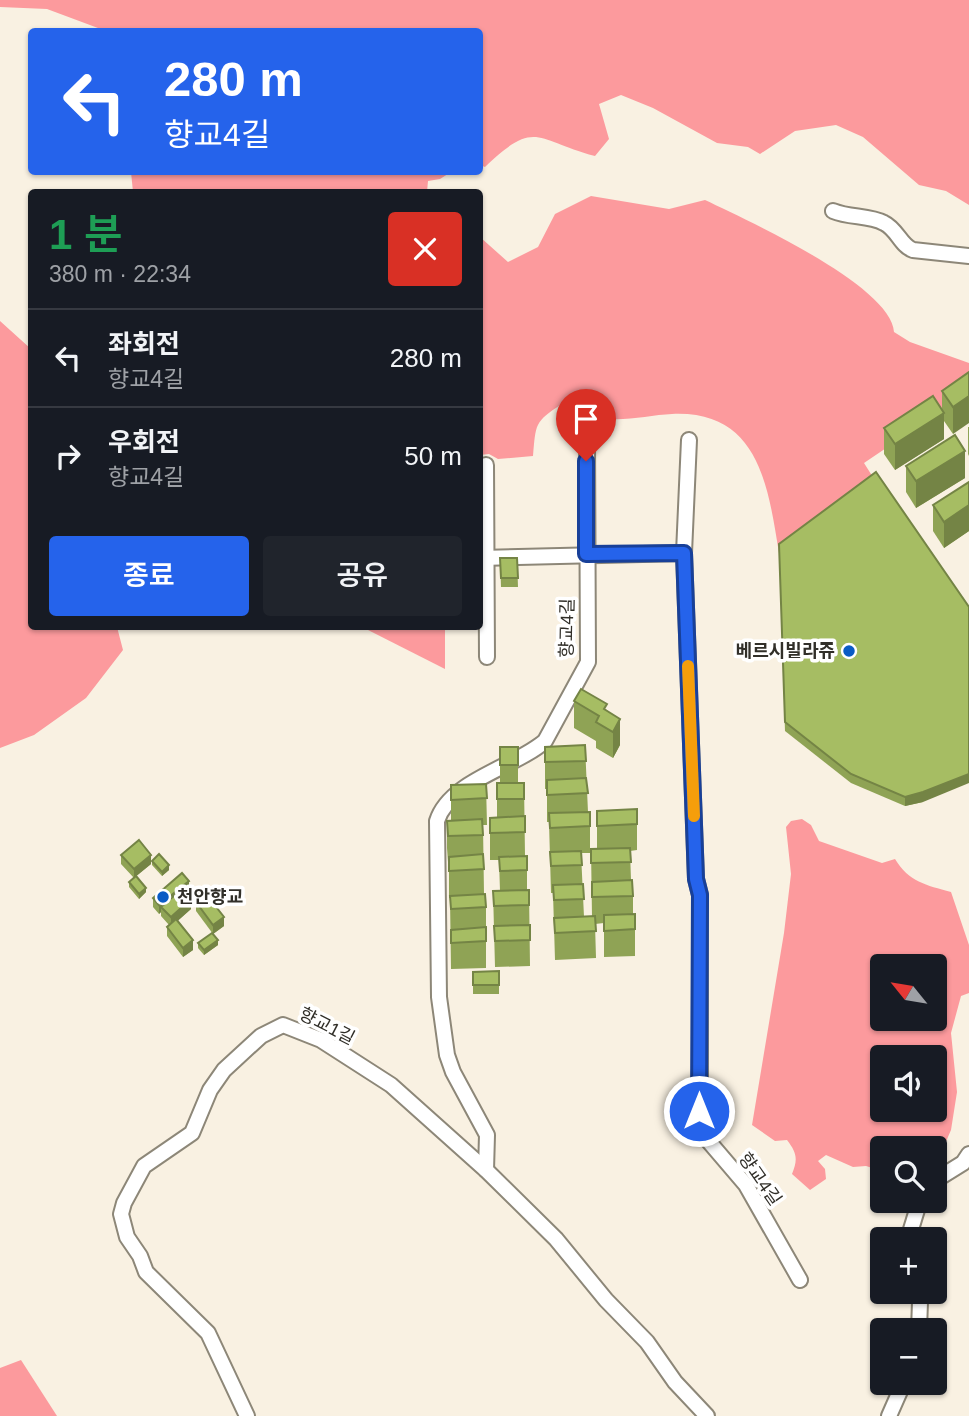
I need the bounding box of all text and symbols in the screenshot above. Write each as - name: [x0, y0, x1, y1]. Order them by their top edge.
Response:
- text: 280 m: [164, 52, 303, 106]
- icon: left: [49, 56, 140, 147]
- text: 향교4길: [164, 117, 270, 153]
- text: 1 분: [49, 211, 123, 258]
- button: close: [388, 212, 462, 286]
- text: 380 m · 22:34: [49, 261, 191, 287]
- text: 좌회전: [108, 329, 180, 359]
- icon: left: [49, 339, 87, 377]
- text: 280 m: [390, 343, 462, 373]
- text: 향교4길: [108, 366, 184, 392]
- pin: [556, 389, 616, 461]
- icon: arrive: [567, 400, 605, 438]
- text: 우회전: [108, 427, 180, 457]
- icon: right: [49, 437, 87, 475]
- text: 50 m: [404, 441, 462, 471]
- text: 향교4길: [108, 464, 184, 490]
- button: 종료: [49, 536, 249, 616]
- button: 공유: [263, 536, 462, 616]
- street label: 향교4길: [556, 598, 578, 658]
- place label: 베르시빌라쥬: [736, 641, 835, 661]
- marker: 베르시빌라쥬: [841, 643, 857, 659]
- place label: 천안향교: [177, 887, 243, 907]
- marker: 천안향교: [155, 889, 171, 905]
- north arrow: [870, 954, 947, 1031]
- map controls: [870, 954, 947, 1395]
- street label: 향교1길: [296, 1004, 358, 1048]
- button: sound: [870, 1045, 947, 1122]
- position arrow: [662, 1074, 736, 1148]
- button: search: [870, 1136, 947, 1213]
- street label: 향교4길: [735, 1149, 785, 1209]
- button: +: [870, 1227, 947, 1304]
- button: −: [870, 1318, 947, 1395]

